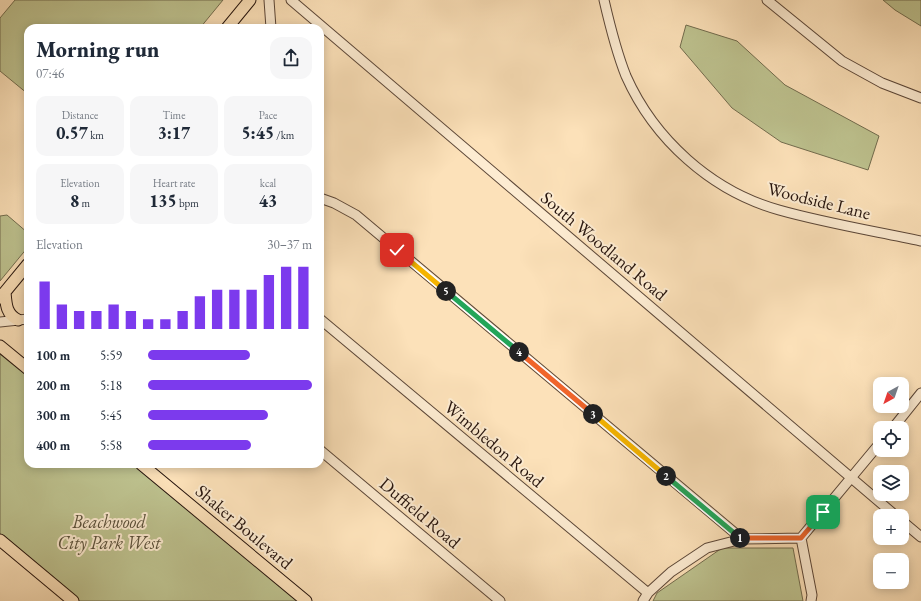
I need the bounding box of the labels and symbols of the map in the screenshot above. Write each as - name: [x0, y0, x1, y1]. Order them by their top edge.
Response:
- street label: Woodside Lane: [765, 177, 873, 224]
- street label: South Woodland Road: [536, 186, 673, 306]
- pin: [380, 233, 414, 267]
- pin: 5: [436, 281, 456, 301]
- pin: 4: [509, 342, 529, 362]
- north arrow: [873, 377, 909, 413]
- street label: Wimbledon Road: [440, 395, 550, 493]
- pin: 3: [583, 404, 603, 424]
- pin: 2: [656, 466, 676, 486]
- street label: Duffield Road: [375, 472, 466, 554]
- street label: Shaker Boulevard: [191, 479, 298, 575]
- pin: [806, 495, 840, 529]
- park label: Beachwood City Park West: [58, 510, 161, 555]
- pin: 1: [730, 528, 750, 548]

